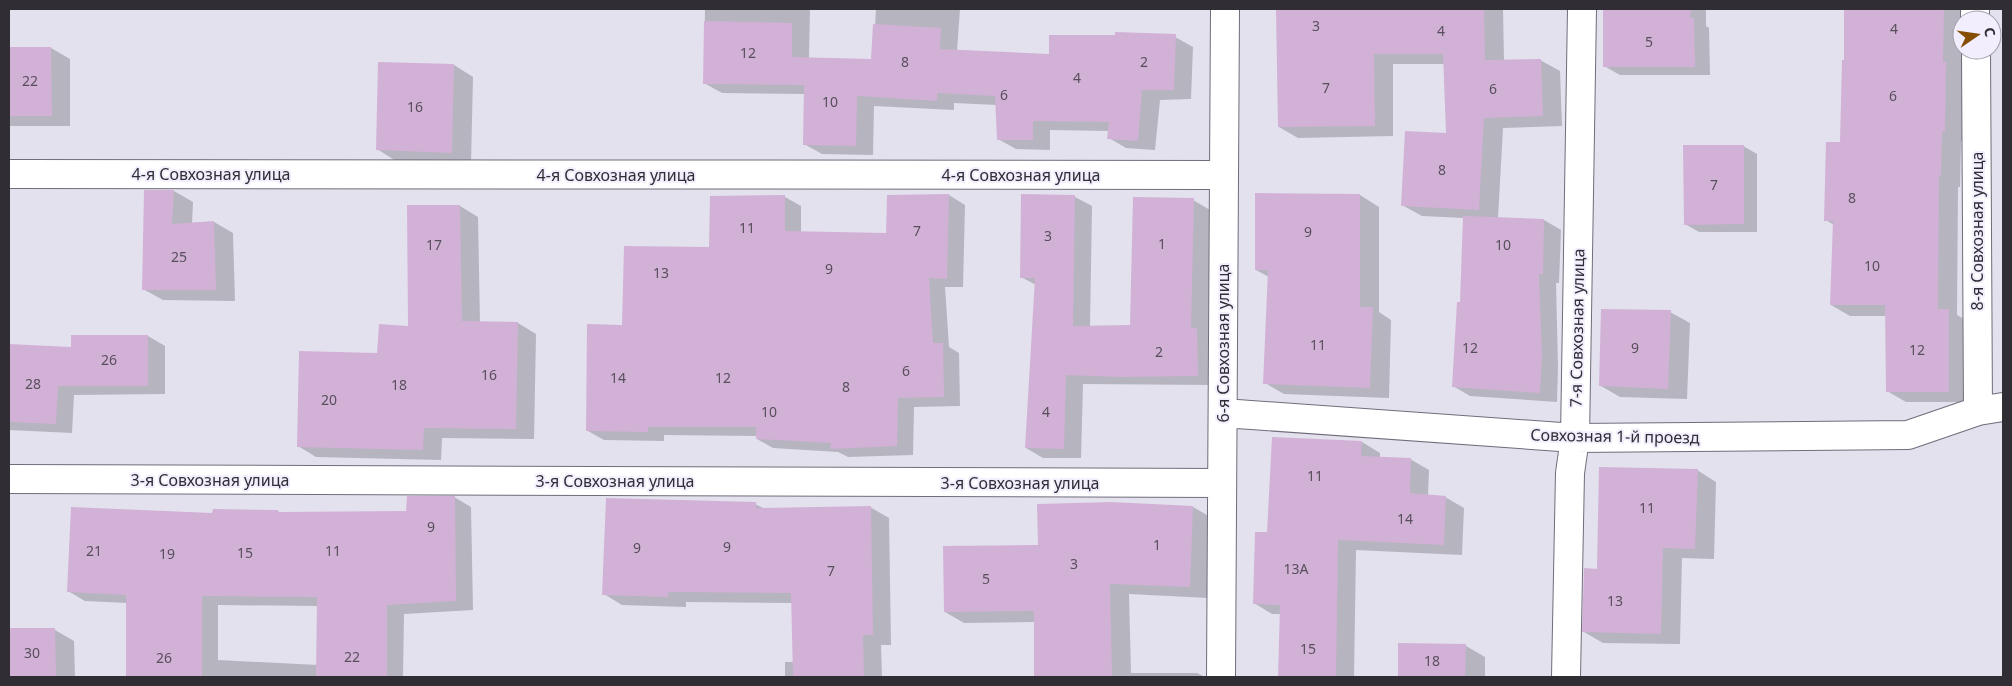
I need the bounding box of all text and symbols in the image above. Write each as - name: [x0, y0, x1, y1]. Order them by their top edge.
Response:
- north arrow: [1952, 10, 2002, 60]
- house number: 3: [1312, 16, 1320, 35]
- house number: 4: [1890, 19, 1898, 38]
- house number: 4: [1437, 21, 1445, 40]
- text: С: [1980, 25, 2000, 39]
- house number: 5: [1645, 32, 1653, 51]
- house number: 12: [740, 43, 756, 62]
- house number: 8: [901, 52, 909, 71]
- house number: 2: [1140, 52, 1148, 71]
- house number: 4: [1073, 68, 1081, 87]
- house number: 22: [22, 71, 38, 90]
- house number: 7: [1322, 78, 1330, 97]
- house number: 6: [1489, 79, 1497, 98]
- house number: 6: [1000, 85, 1008, 104]
- house number: 6: [1889, 86, 1897, 105]
- house number: 10: [822, 92, 838, 111]
- house number: 16: [407, 97, 423, 116]
- street label: 8-я Совхозная улица: [1966, 152, 1988, 310]
- house number: 8: [1438, 160, 1446, 179]
- street label: 4-я Совхозная улица: [132, 163, 290, 185]
- street label: 4-я Совхозная улица: [537, 164, 695, 186]
- street label: 4-я Совхозная улица: [942, 164, 1100, 186]
- house number: 7: [1710, 175, 1718, 194]
- house number: 8: [1848, 188, 1856, 207]
- house number: 11: [739, 218, 755, 237]
- house number: 7: [913, 221, 921, 240]
- house number: 9: [1304, 222, 1312, 241]
- house number: 3: [1044, 226, 1052, 245]
- house number: 1: [1158, 234, 1166, 253]
- house number: 17: [426, 235, 442, 254]
- house number: 10: [1495, 235, 1511, 254]
- house number: 25: [171, 247, 187, 266]
- street label: 7-я Совхозная улица: [1565, 248, 1589, 408]
- house number: 10: [1864, 256, 1880, 275]
- house number: 9: [825, 259, 833, 278]
- house number: 13: [653, 263, 669, 282]
- street label: 6-я Совхозная улица: [1212, 264, 1234, 422]
- house number: 11: [1310, 335, 1326, 354]
- house number: 12: [1462, 338, 1478, 357]
- house number: 9: [1631, 338, 1639, 357]
- house number: 12: [1909, 340, 1925, 359]
- house number: 2: [1155, 342, 1163, 361]
- house number: 26: [101, 350, 117, 369]
- house number: 6: [902, 361, 910, 380]
- house number: 16: [481, 365, 497, 384]
- house number: 14: [610, 368, 626, 387]
- house number: 12: [715, 368, 731, 387]
- house number: 28: [25, 374, 41, 393]
- house number: 18: [391, 375, 407, 394]
- house number: 8: [842, 377, 850, 396]
- house number: 20: [321, 390, 337, 409]
- house number: 10: [761, 402, 777, 421]
- house number: 4: [1042, 402, 1050, 421]
- street label: Совхозная 1-й проезд: [1530, 424, 1700, 448]
- house number: 11: [1307, 466, 1323, 485]
- street label: 3-я Совхозная улица: [131, 469, 289, 491]
- street label: 3-я Совхозная улица: [536, 470, 694, 492]
- street label: 3-я Совхозная улица: [941, 472, 1099, 494]
- house number: 11: [1639, 498, 1655, 517]
- house number: 14: [1397, 509, 1413, 528]
- house number: 9: [427, 517, 435, 536]
- house number: 1: [1153, 535, 1161, 554]
- house number: 9: [723, 537, 731, 556]
- house number: 9: [633, 538, 641, 557]
- house number: 21: [86, 541, 102, 560]
- house number: 11: [325, 541, 341, 560]
- house number: 15: [237, 543, 253, 562]
- house number: 19: [159, 544, 175, 563]
- house number: 3: [1070, 554, 1078, 573]
- house number: 13А: [1284, 559, 1309, 578]
- house number: 7: [827, 561, 835, 580]
- house number: 5: [982, 569, 990, 588]
- house number: 13: [1607, 591, 1623, 610]
- house number: 15: [1300, 639, 1316, 658]
- house number: 30: [24, 643, 40, 662]
- house number: 22: [344, 647, 360, 666]
- house number: 26: [156, 648, 172, 667]
- house number: 18: [1424, 651, 1440, 670]

